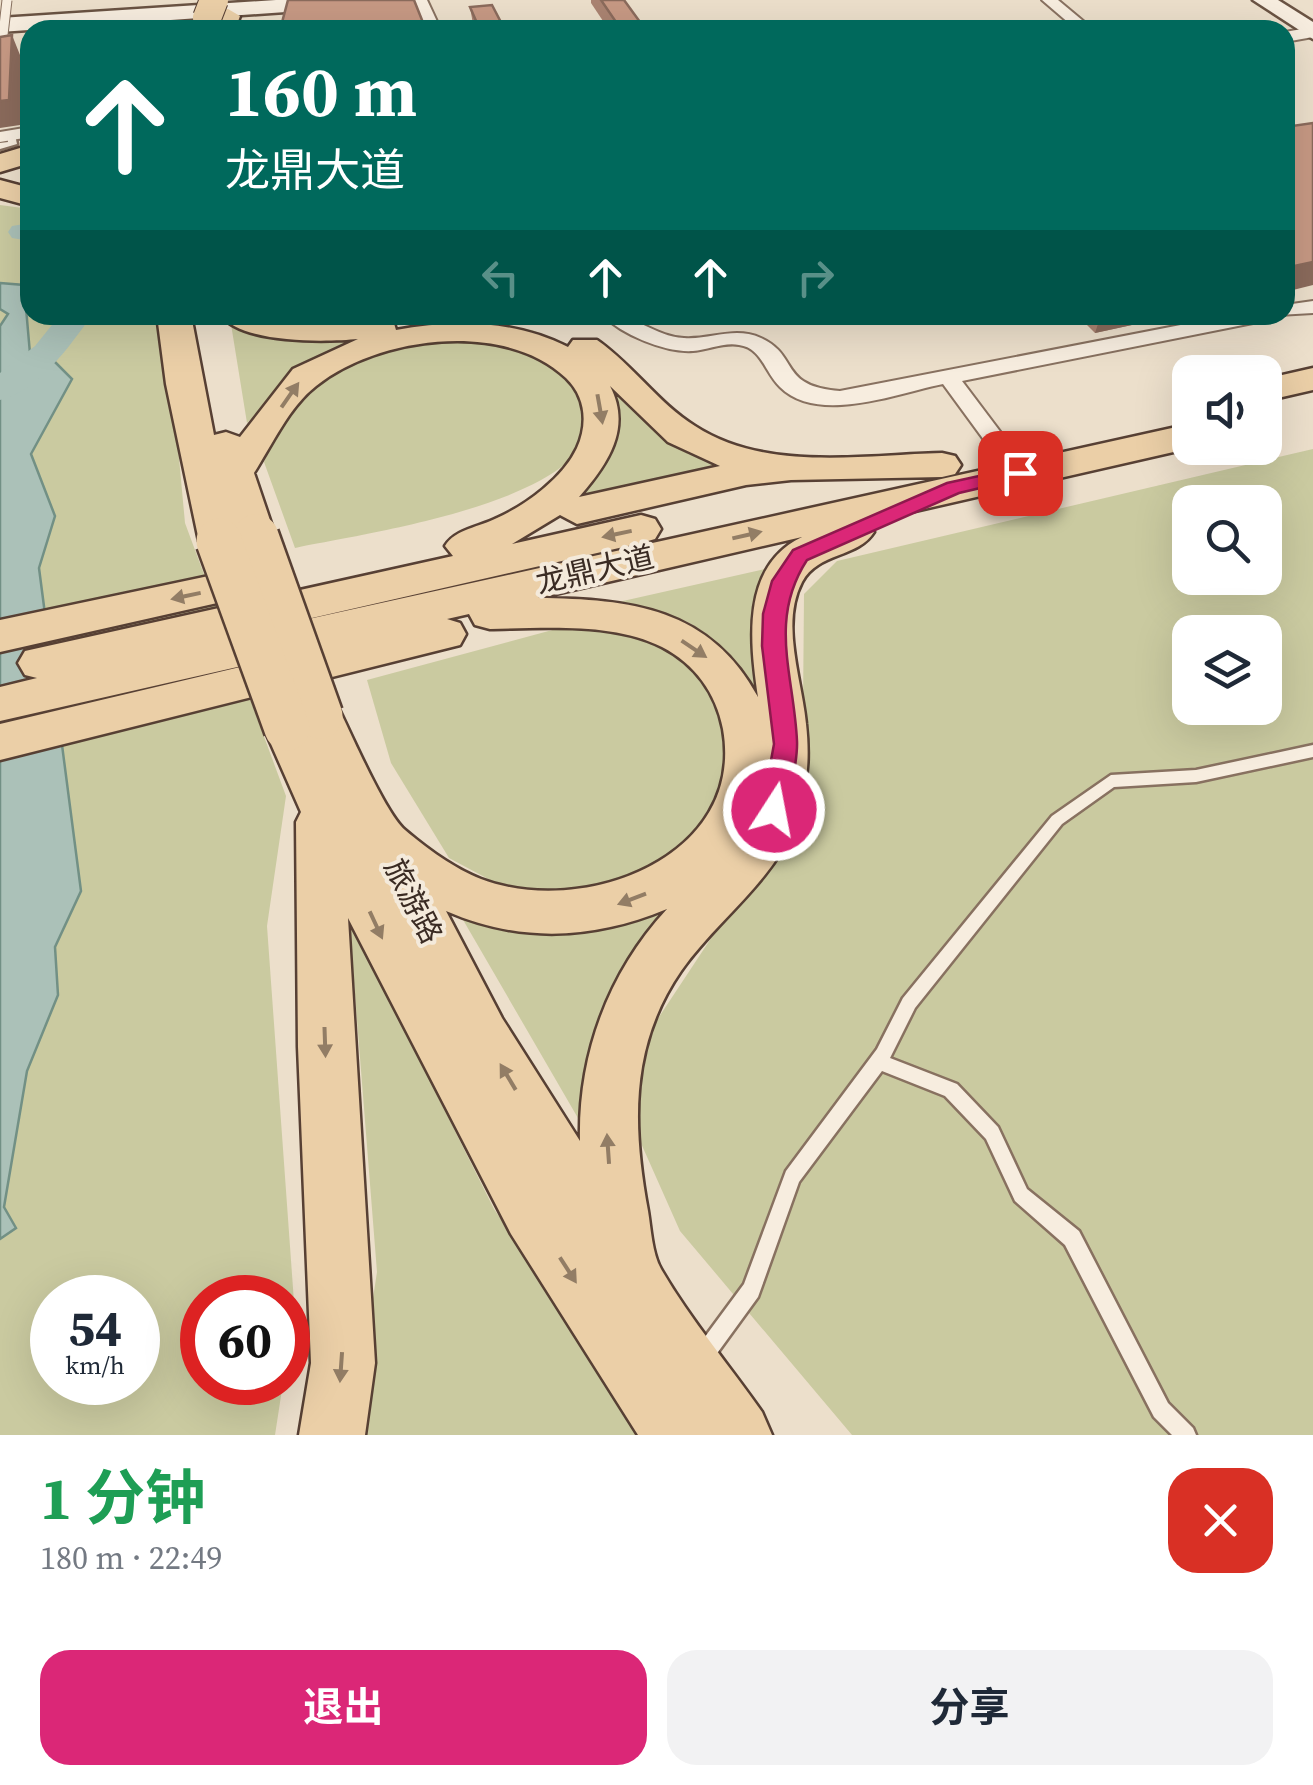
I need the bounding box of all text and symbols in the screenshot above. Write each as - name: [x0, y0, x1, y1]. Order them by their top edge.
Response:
- text: 160 m: [225, 43, 417, 139]
- icon: ahead: [60, 60, 190, 190]
- text: 龙鼎大道: [225, 139, 405, 201]
- icon: left: [473, 250, 528, 305]
- icon: ahead: [578, 250, 633, 305]
- icon: ahead: [683, 250, 738, 305]
- icon: right: [788, 250, 843, 305]
- map controls: [1172, 355, 1282, 725]
- button: sound: [1172, 355, 1282, 465]
- one-way arrow: [280, 382, 300, 408]
- one-way arrow: [593, 394, 608, 425]
- pin: [978, 431, 1063, 516]
- icon: arrive: [993, 446, 1048, 501]
- button: search: [1172, 485, 1282, 595]
- one-way arrow: [601, 527, 632, 542]
- one-way arrow: [732, 527, 763, 542]
- street label: 龙鼎大道: [532, 536, 658, 603]
- one-way arrow: [171, 588, 202, 604]
- button: layers: [1172, 615, 1282, 725]
- one-way arrow: [680, 639, 707, 657]
- position arrow: [722, 758, 826, 862]
- street label: 旅游路: [375, 851, 452, 950]
- one-way arrow: [617, 892, 647, 907]
- one-way arrow: [367, 911, 384, 940]
- one-way arrow: [317, 1027, 333, 1059]
- one-way arrow: [499, 1063, 517, 1091]
- one-way arrow: [599, 1133, 615, 1165]
- one-way arrow: [558, 1256, 577, 1283]
- speed limit sign: 60: [180, 1275, 310, 1405]
- text: 54: [68, 1293, 122, 1362]
- text: km/h: [65, 1348, 125, 1382]
- one-way arrow: [333, 1351, 349, 1383]
- text: 1 分钟: [40, 1457, 205, 1539]
- button: close: [1168, 1468, 1273, 1573]
- text: 180 m · 22:49: [40, 1536, 222, 1580]
- button: 退出: [40, 1650, 647, 1765]
- button: 分享: [667, 1650, 1273, 1765]

